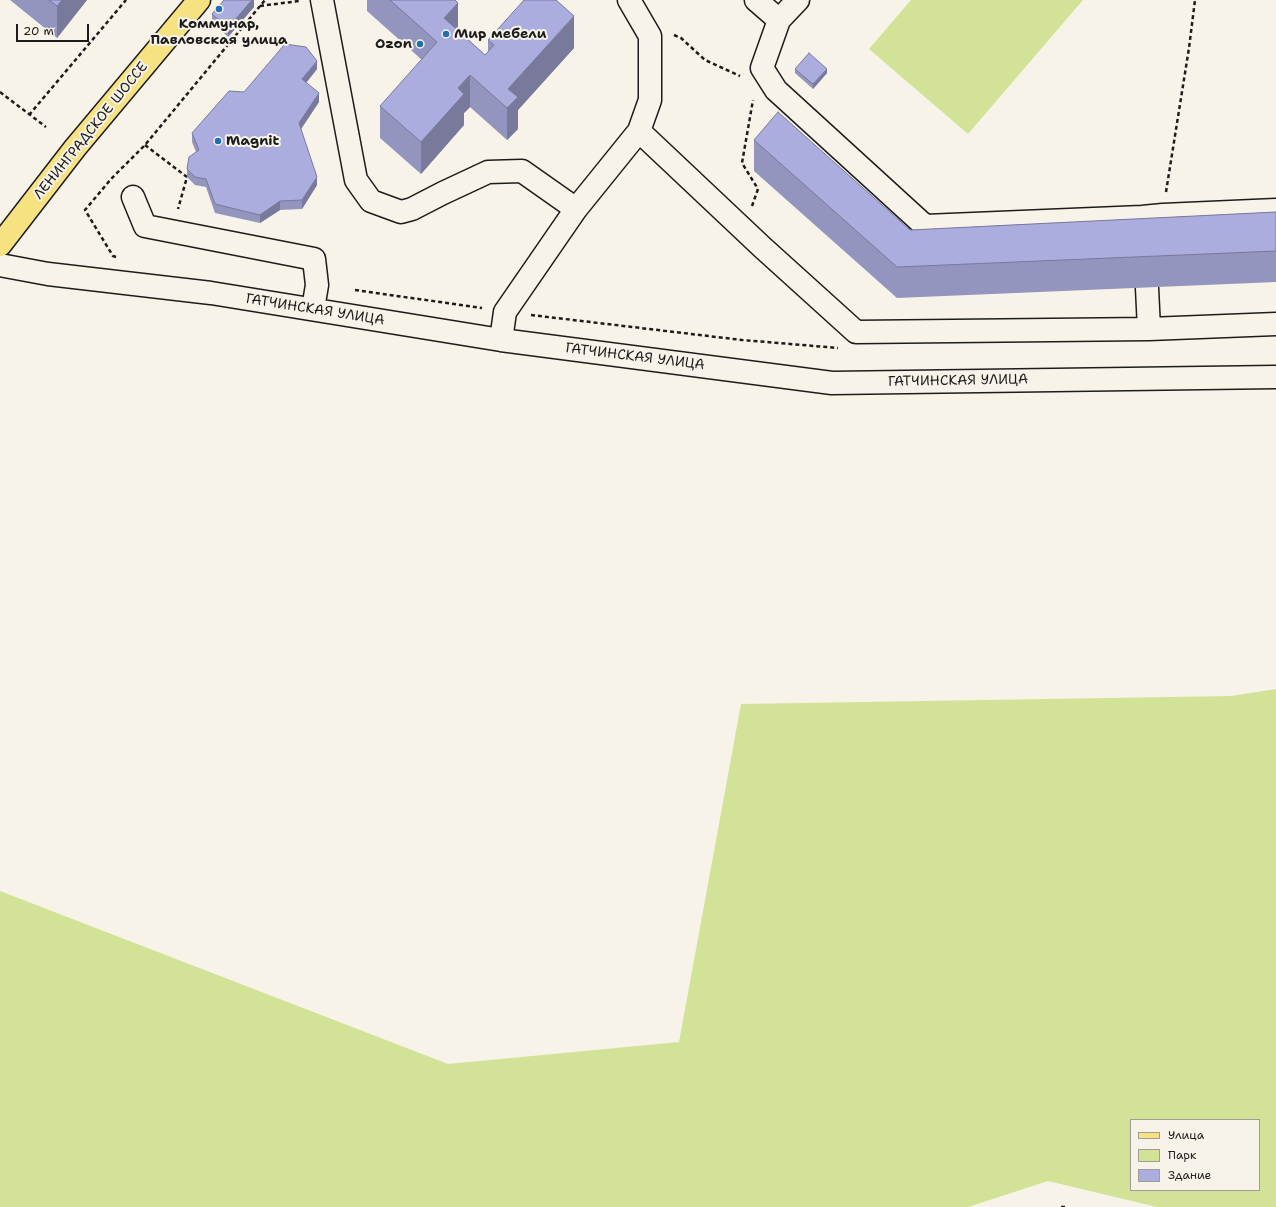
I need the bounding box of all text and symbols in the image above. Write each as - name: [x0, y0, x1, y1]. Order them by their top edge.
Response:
- marker: Коммунар, Павловская улица: [214, 4, 224, 14]
- scale bar: [18, 16, 91, 42]
- place label: Коммунар, Павловская улица: [150, 16, 288, 48]
- text: 20 m: [23, 23, 54, 39]
- place label: Мир мебели: [454, 26, 546, 42]
- marker: Мир мебели: [441, 29, 451, 39]
- place label: Ozon: [375, 36, 412, 52]
- marker: Ozon: [415, 39, 425, 49]
- street label: ЛЕНИНГРАДСКОЕ ШОССЕ: [30, 59, 152, 203]
- place label: Magnit: [226, 133, 279, 149]
- marker: Magnit: [213, 136, 223, 146]
- street label: ГАТЧИНСКАЯ УЛИЦА: [244, 291, 386, 329]
- street label: ГАТЧИНСКАЯ УЛИЦА: [564, 340, 706, 374]
- street label: ГАТЧИНСКАЯ УЛИЦА: [888, 371, 1028, 391]
- legend: [1130, 1119, 1260, 1191]
- text: Улица: [1168, 1127, 1204, 1143]
- text: Парк: [1168, 1147, 1196, 1163]
- text: Здание: [1168, 1167, 1211, 1183]

